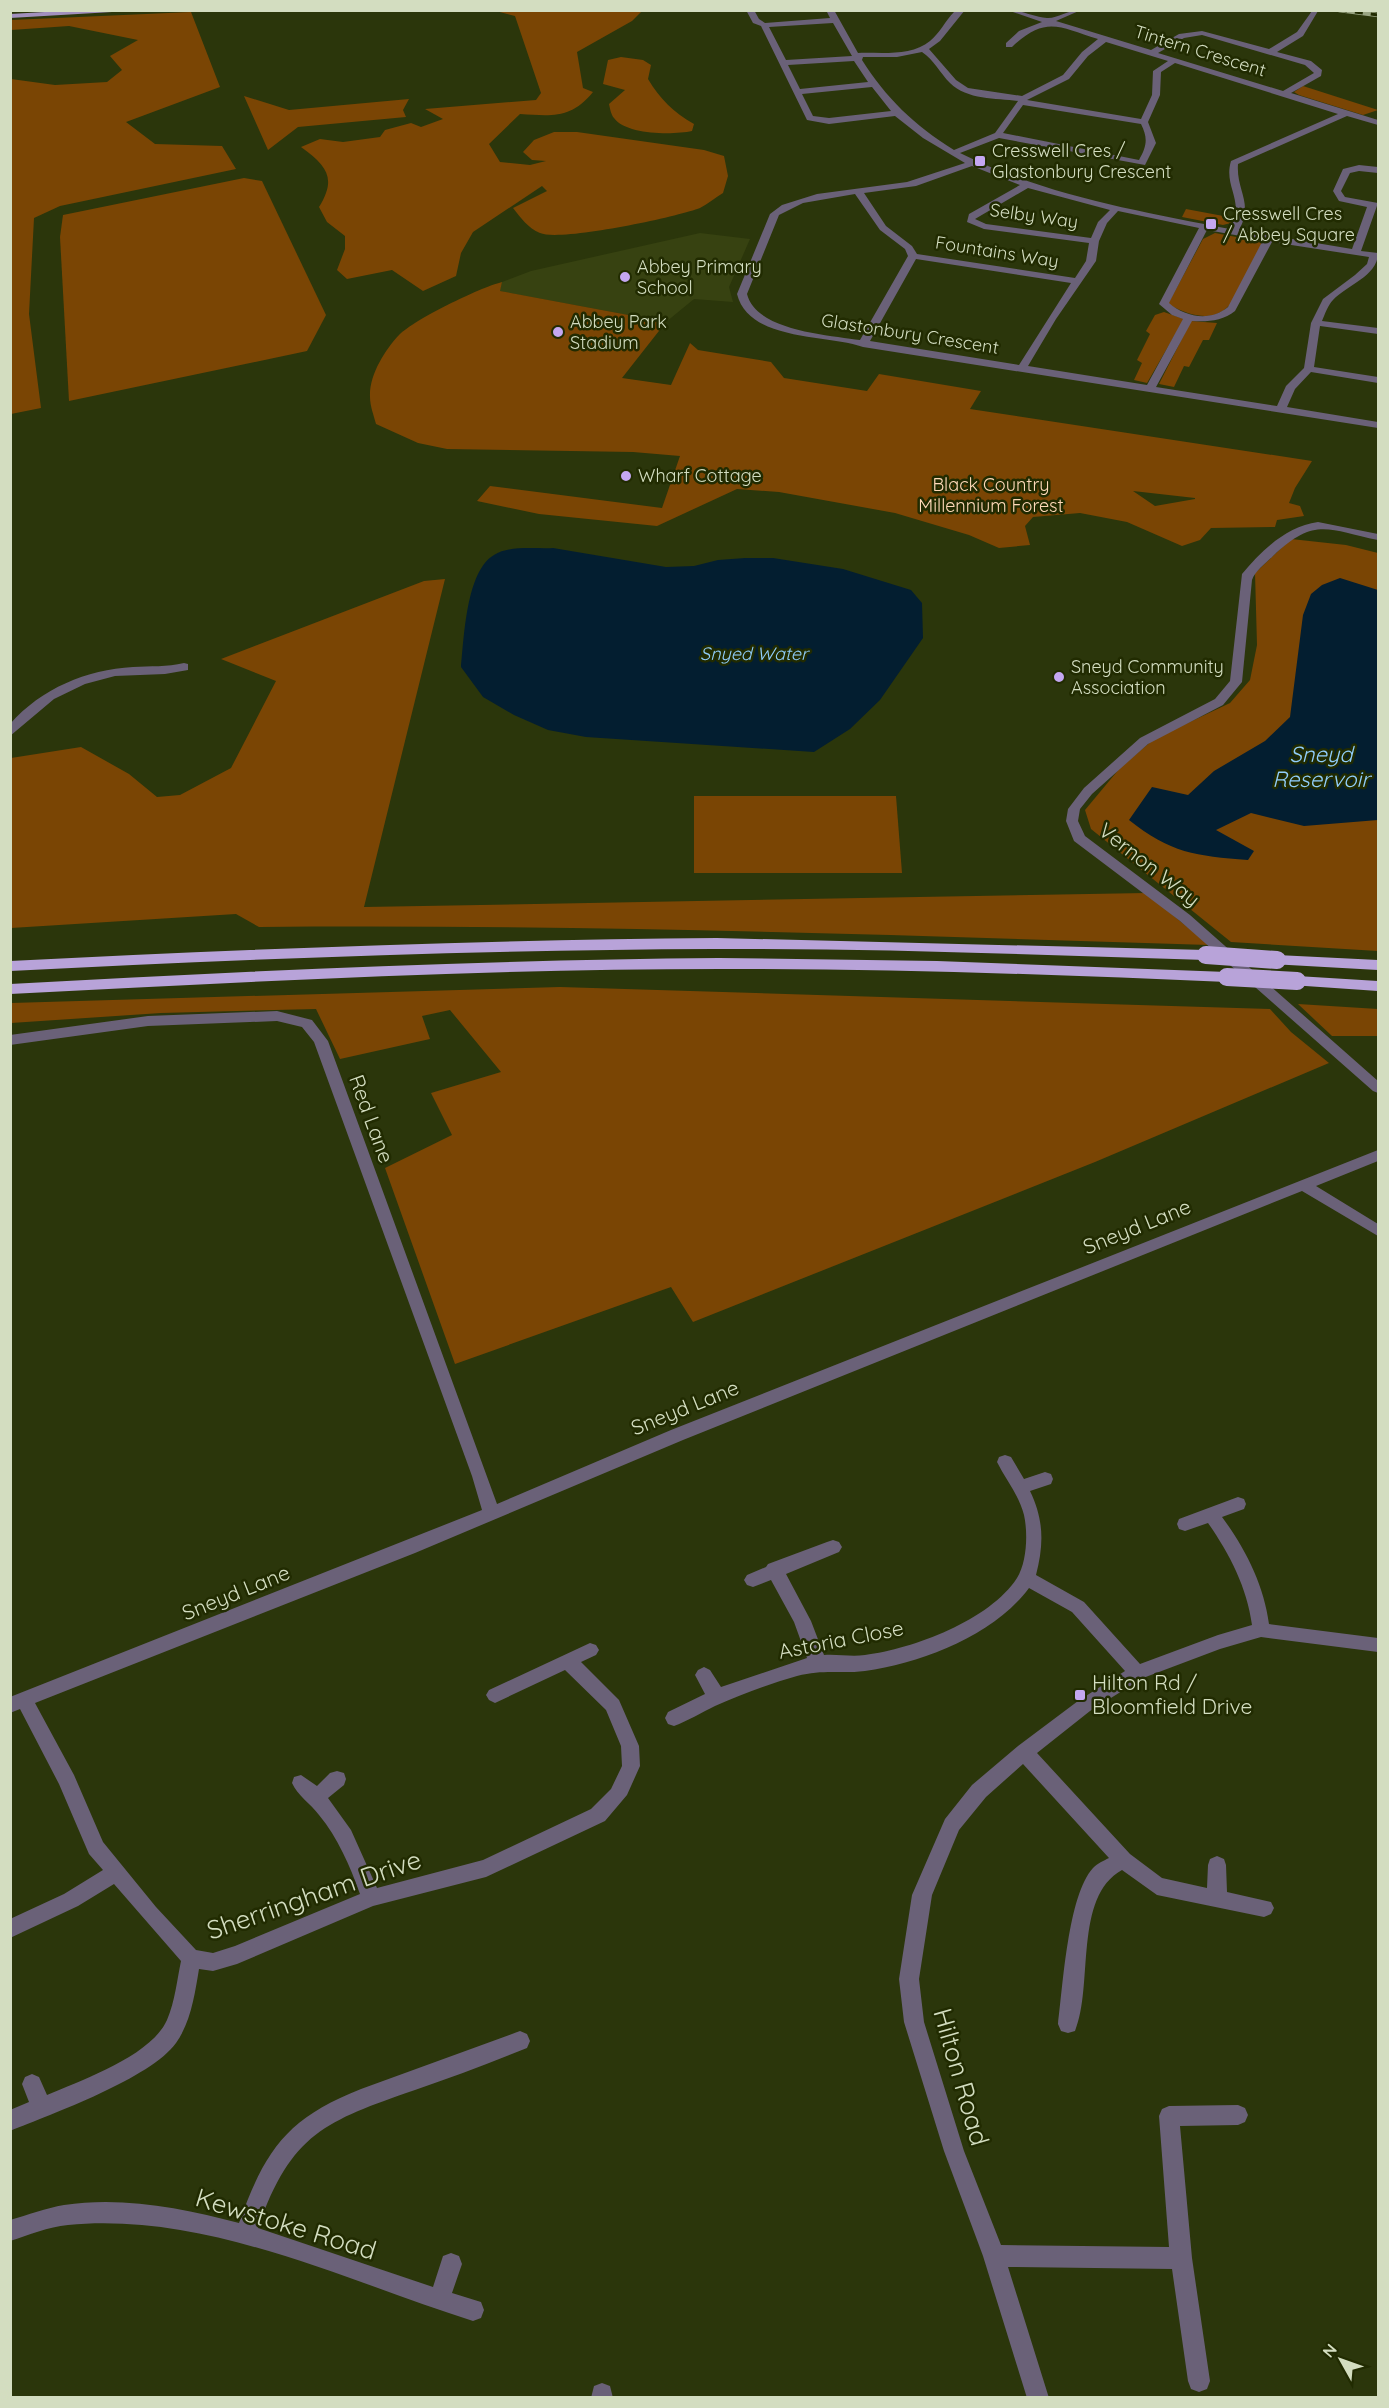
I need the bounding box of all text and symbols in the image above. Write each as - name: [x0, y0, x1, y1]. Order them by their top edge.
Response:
- street label: Tintern Crescent: [1132, 20, 1269, 81]
- place label: Cresswell Cres / Glastonbury Crescent: [992, 139, 1171, 183]
- marker: Cresswell Cres / Glastonbury Crescent: [973, 154, 987, 168]
- street label: Selby Way: [988, 198, 1080, 233]
- place label: Cresswell Cres / Abbey Square: [1223, 202, 1355, 246]
- marker: Cresswell Cres / Abbey Square: [1204, 217, 1218, 231]
- street label: Fountains Way: [934, 230, 1060, 273]
- place label: Abbey Primary School: [637, 255, 762, 299]
- marker: Abbey Primary School: [618, 270, 632, 284]
- street label: Glastonbury Crescent: [820, 308, 1000, 359]
- place label: Abbey Park Stadium: [570, 310, 667, 354]
- marker: Abbey Park Stadium: [551, 325, 565, 339]
- place label: Wharf Cottage: [638, 464, 762, 487]
- marker: Wharf Cottage: [619, 469, 633, 483]
- park label: Black Country Millennium Forest: [918, 473, 1064, 517]
- water label: Snyed Water: [700, 642, 810, 665]
- place label: Sneyd Community Association: [1071, 655, 1224, 699]
- marker: Sneyd Community Association: [1052, 670, 1066, 684]
- water label: Sneyd Reservoir: [1272, 740, 1372, 793]
- street label: Vernon Way: [1094, 817, 1205, 912]
- street label: Red Lane: [344, 1071, 400, 1166]
- street label: Sneyd Lane: [1079, 1193, 1194, 1259]
- street label: Sneyd Lane: [627, 1374, 742, 1440]
- street label: Sneyd Lane: [178, 1559, 293, 1625]
- street label: Astoria Close: [776, 1614, 906, 1664]
- place label: Hilton Rd / Bloomfield Drive: [1092, 1669, 1252, 1719]
- marker: Hilton Rd / Bloomfield Drive: [1073, 1688, 1087, 1702]
- street label: Sherringham Drive: [202, 1842, 425, 1947]
- street label: Hilton Road: [926, 2004, 997, 2149]
- street label: Kewstoke Road: [192, 2180, 381, 2267]
- north arrow: [1311, 2330, 1371, 2390]
- text: N: [1318, 2339, 1341, 2361]

